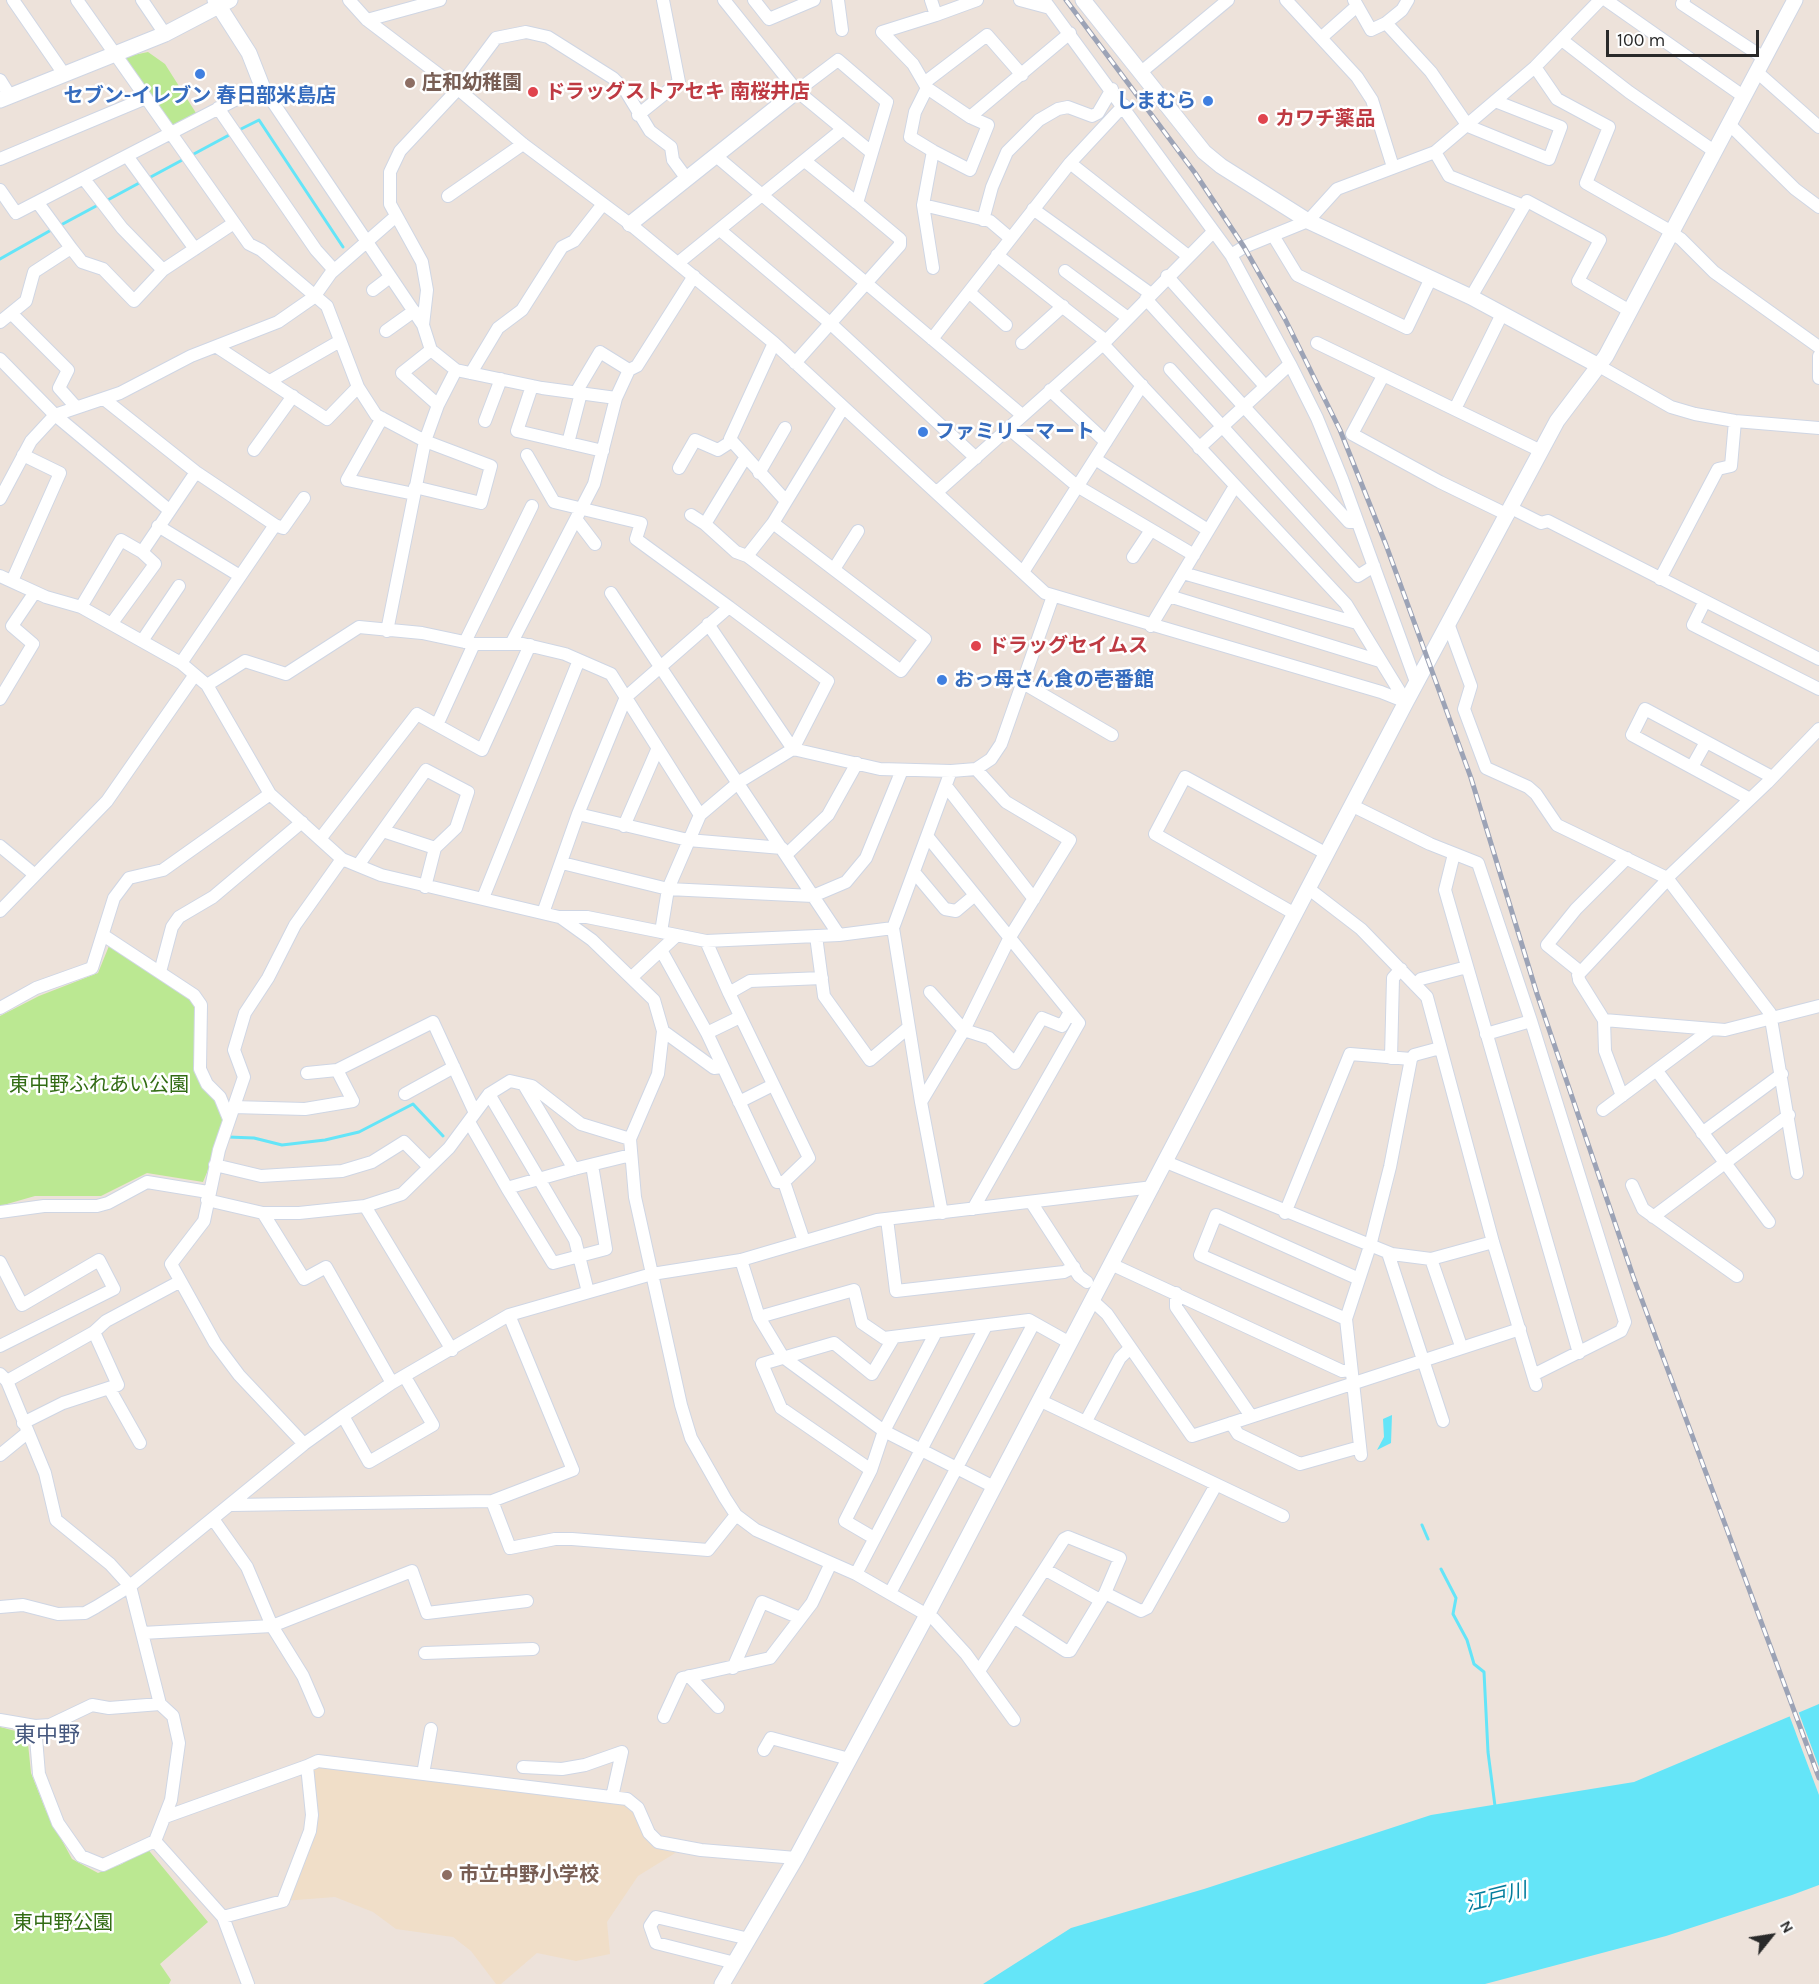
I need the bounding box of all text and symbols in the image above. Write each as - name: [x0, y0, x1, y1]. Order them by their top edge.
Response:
- scale bar: [1609, 18, 1762, 56]
- text: 100 m: [1617, 29, 1665, 51]
- marker: セブン-イレブン 春日部米島店: [193, 67, 207, 81]
- place label: 庄和幼稚園: [422, 71, 522, 95]
- marker: 庄和幼稚園: [403, 76, 417, 90]
- place label: ドラッグストアセキ 南桜井店: [545, 80, 810, 104]
- place label: セブン-イレブン 春日部米島店: [64, 84, 336, 108]
- marker: ドラッグストアセキ 南桜井店: [526, 85, 540, 99]
- place label: しまむら: [1116, 89, 1196, 113]
- marker: しまむら: [1201, 94, 1215, 108]
- place label: カワチ薬品: [1275, 107, 1375, 131]
- marker: カワチ薬品: [1256, 112, 1270, 126]
- place label: ファミリーマート: [935, 420, 1095, 444]
- marker: ファミリーマート: [916, 425, 930, 439]
- place label: ドラッグセイムス: [988, 634, 1148, 658]
- marker: ドラッグセイムス: [969, 639, 983, 653]
- place label: おっ母さん食の壱番館: [954, 668, 1154, 692]
- marker: おっ母さん食の壱番館: [935, 673, 949, 687]
- park label: 東中野ふれあい公園: [9, 1073, 189, 1097]
- district label: 東中野: [14, 1723, 80, 1749]
- place label: 市立中野小学校: [459, 1863, 599, 1887]
- marker: 市立中野小学校: [440, 1868, 454, 1882]
- water label: 江戸川: [1462, 1878, 1530, 1918]
- north arrow: [1741, 1906, 1801, 1966]
- park label: 東中野公園: [13, 1911, 113, 1935]
- text: N: [1776, 1917, 1798, 1936]

